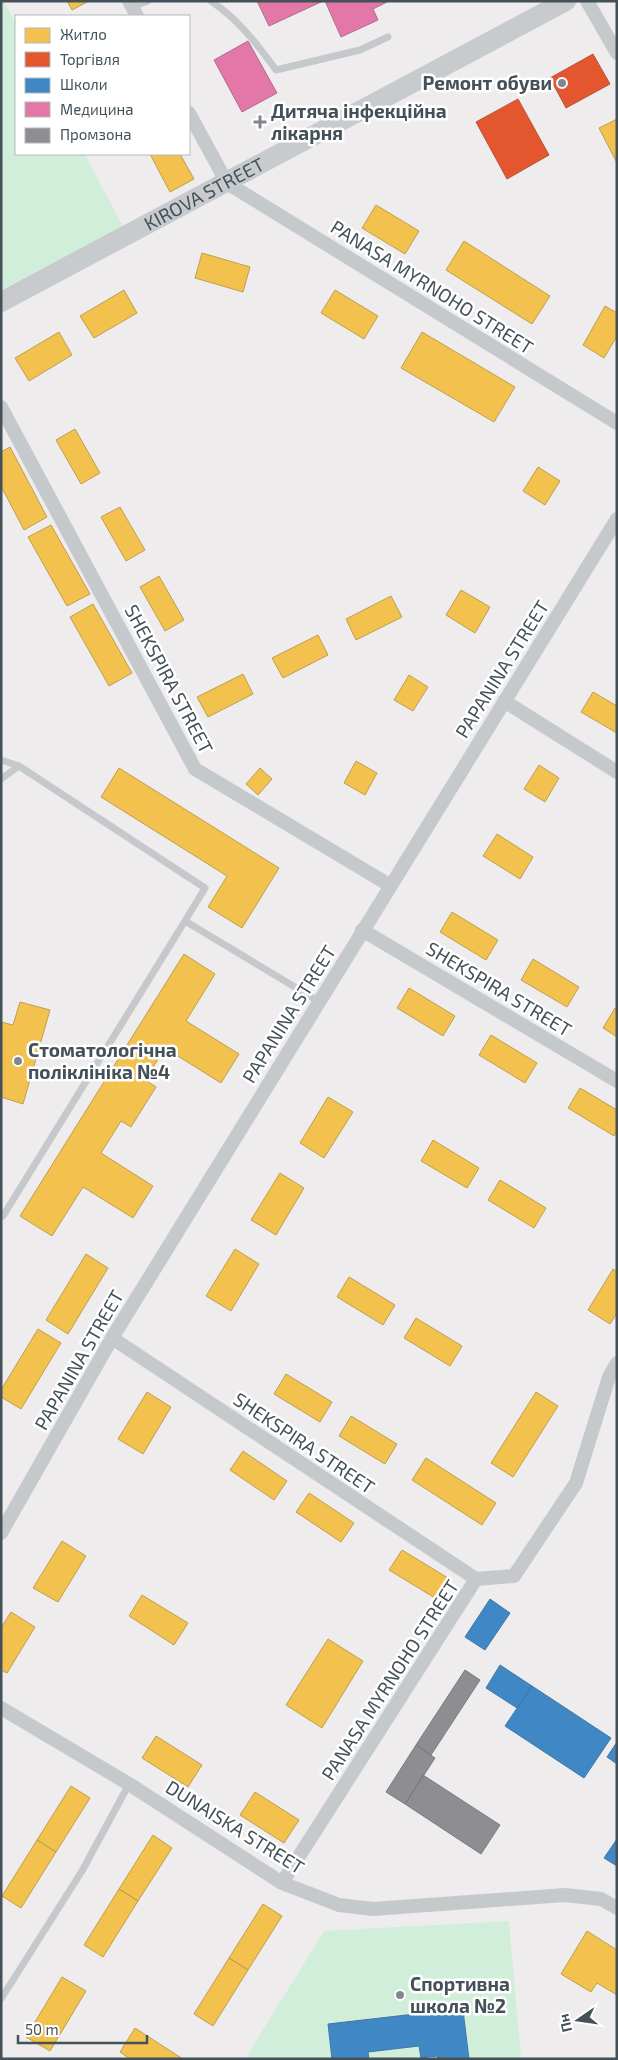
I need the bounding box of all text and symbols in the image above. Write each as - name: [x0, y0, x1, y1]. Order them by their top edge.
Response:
- legend: [15, 15, 190, 155]
- text: Житло: [60, 25, 107, 43]
- text: Торгівля: [60, 50, 120, 68]
- place label: Ремонт обуви: [422, 71, 552, 94]
- text: Школи: [60, 75, 108, 93]
- marker: Ремонт обуви: [556, 77, 568, 89]
- place label: Дитяча інфекційна лікарня: [271, 99, 447, 144]
- text: Медицина: [60, 100, 133, 118]
- marker: Дитяча інфекційна лікарня: [253, 115, 267, 129]
- text: Промзона: [60, 125, 132, 143]
- street label: KIROVA STREET: [140, 152, 268, 235]
- street label: PANASA MYRNOHO STREET: [327, 215, 538, 358]
- street label: PAPANINA STREET: [450, 596, 553, 742]
- street label: SHEKSPIRA STREET: [121, 600, 218, 757]
- street label: SHEKSPIRA STREET: [423, 936, 576, 1041]
- street label: PAPANINA STREET: [237, 941, 340, 1087]
- place label: Стоматологічна поліклініка №4: [28, 1038, 177, 1083]
- marker: Стоматологічна поліклініка №4: [12, 1055, 24, 1067]
- street label: PAPANINA STREET: [29, 1286, 128, 1434]
- street label: SHEKSPIRA STREET: [229, 1387, 379, 1498]
- street label: PANASA MYRNOHO STREET: [316, 1575, 463, 1784]
- street label: DUNAISKA STREET: [162, 1775, 309, 1878]
- place label: Спортивна школа №2: [410, 1972, 510, 2017]
- marker: Спортивна школа №2: [394, 1989, 406, 2001]
- north arrow: [553, 1995, 603, 2045]
- scale bar: [18, 2012, 146, 2044]
- text: Пн: [555, 2012, 575, 2034]
- text: 50 m: [25, 2020, 59, 2038]

